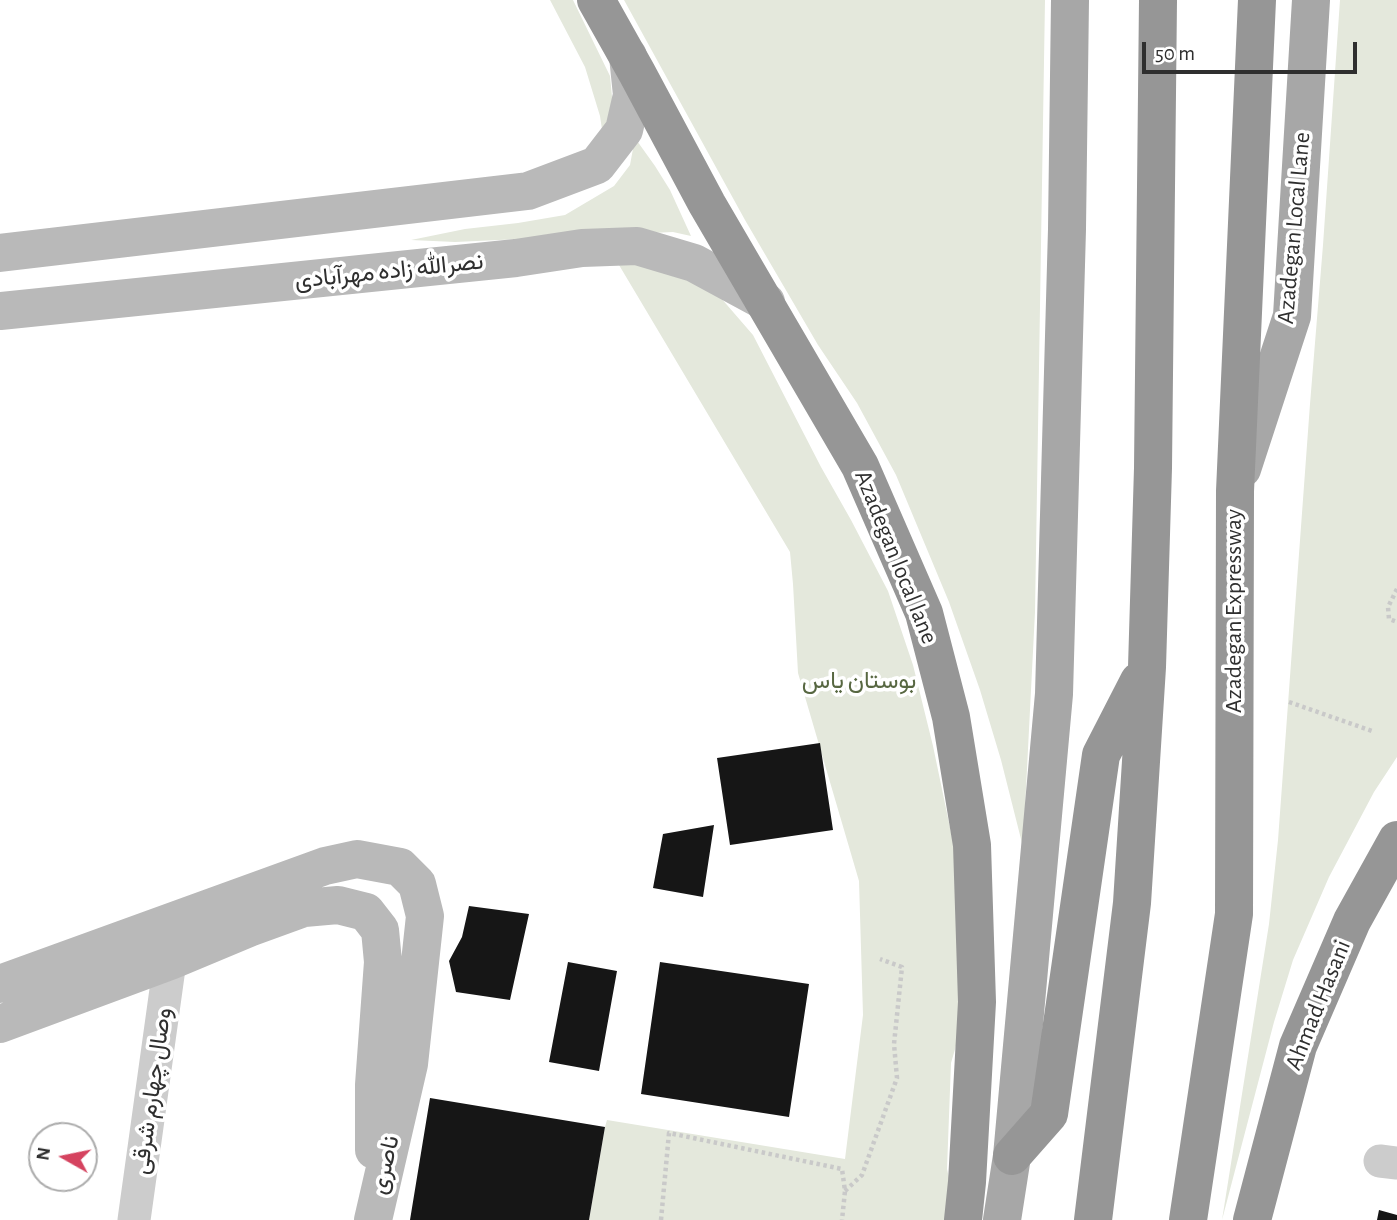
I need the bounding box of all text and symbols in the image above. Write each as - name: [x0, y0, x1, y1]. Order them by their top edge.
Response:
- scale bar: [1145, 28, 1360, 72]
- text: 50 m: [1155, 43, 1195, 64]
- street label: Azadegan Local Lane: [1271, 131, 1317, 325]
- street label: نصرالله زاده مهرآبادی: [293, 247, 485, 295]
- street label: Azadegan local lane: [848, 466, 944, 648]
- street label: Azadegan Expressway: [1220, 509, 1248, 713]
- park label: بوستان یاس: [802, 667, 916, 695]
- street label: Ahmad Hasani: [1279, 936, 1357, 1074]
- street label: وصال چهارم شرقی: [126, 1006, 178, 1176]
- north arrow: [28, 1122, 98, 1192]
- street label: ناصری: [364, 1133, 406, 1197]
- text: N: [33, 1146, 54, 1162]

